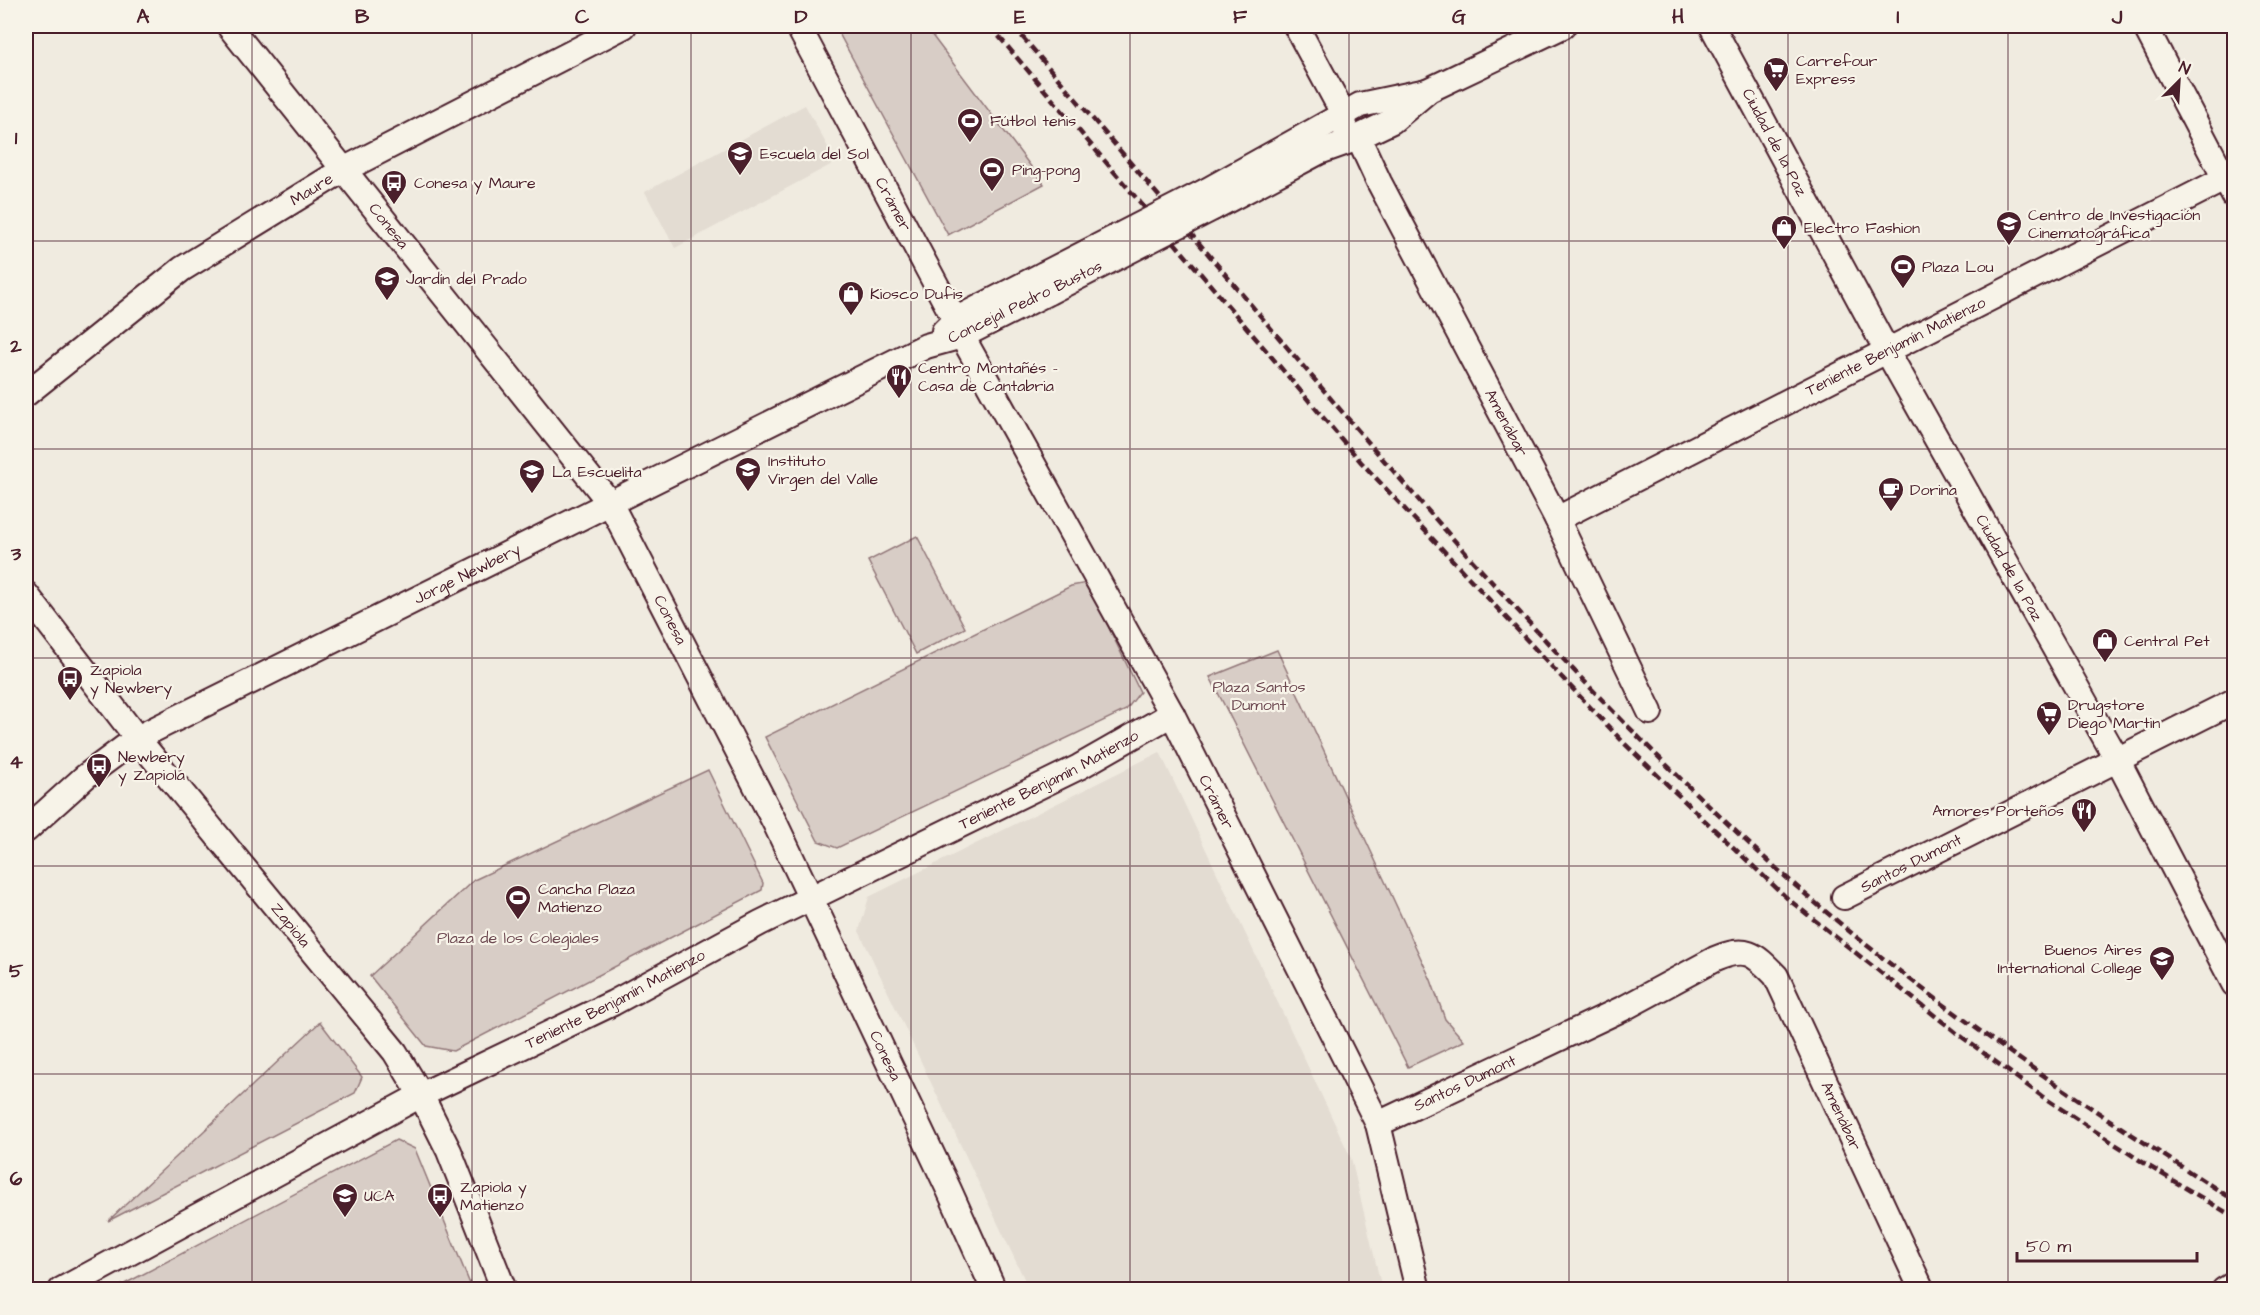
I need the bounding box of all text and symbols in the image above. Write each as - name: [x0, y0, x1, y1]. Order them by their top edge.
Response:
- text: A: [137, 3, 150, 31]
- text: B: [355, 3, 370, 31]
- text: C: [575, 3, 590, 31]
- text: D: [795, 3, 808, 31]
- text: E: [1014, 3, 1026, 31]
- text: F: [1233, 3, 1248, 31]
- text: G: [1452, 3, 1466, 31]
- text: H: [1672, 3, 1684, 31]
- text: I: [1896, 3, 1900, 31]
- text: J: [2111, 3, 2123, 31]
- place label: Carrefour Express: [1796, 50, 1877, 90]
- north arrow: [2149, 51, 2209, 111]
- supermarket icon: Carrefour Express: [1761, 55, 1791, 93]
- text: N: [2176, 56, 2194, 80]
- street label: Ciudad de la Paz: [1737, 84, 1813, 200]
- sports icon: Fútbol tenis: [955, 106, 985, 144]
- place label: Fútbol tenis: [990, 110, 1076, 132]
- text: 1: [15, 124, 18, 152]
- school or university icon: Escuela del Sol: [725, 139, 755, 177]
- place label: Escuela del Sol: [760, 143, 869, 165]
- sports icon: Ping-pong: [977, 155, 1007, 193]
- place label: Ping-pong: [1012, 159, 1080, 182]
- street label: Maure: [286, 167, 338, 211]
- bus stop icon: Conesa y Maure: [379, 168, 409, 206]
- place label: Conesa y Maure: [414, 172, 536, 195]
- street label: Crámer: [870, 173, 917, 235]
- street label: Conesa: [364, 198, 414, 254]
- place label: Centro de Investigación Cinematográfica: [2028, 204, 2200, 245]
- school or university icon: Centro de Investigación Cinematográfica: [1994, 209, 2024, 247]
- shop icon: Electro Fashion: [1769, 213, 1799, 251]
- place label: Electro Fashion: [1804, 217, 1920, 239]
- sports icon: Plaza Lou: [1888, 252, 1918, 290]
- street label: Concejal Pedro Bustos: [944, 255, 1106, 349]
- place label: Plaza Lou: [1922, 256, 1994, 278]
- school or university icon: Jardín del Prado: [372, 264, 402, 302]
- place label: Jardín del Prado: [406, 268, 527, 290]
- shop icon: Kiosco Dufis: [836, 279, 866, 317]
- place label: Kiosco Dufis: [870, 283, 963, 305]
- street label: Teniente Benjamín Matienzo: [1802, 291, 1989, 402]
- text: 2: [9, 332, 22, 360]
- place label: Centro Montañés - Casa de Cantabria: [918, 357, 1058, 397]
- restaurant icon: Centro Montañés - Casa de Cantabria: [884, 362, 914, 400]
- street label: Amenábar: [1479, 385, 1533, 461]
- place label: Instituto Virgen del Valle: [768, 450, 879, 491]
- school or university icon: Instituto Virgen del Valle: [733, 455, 763, 493]
- school or university icon: La Escuelita: [517, 457, 547, 495]
- place label: La Escuelita: [552, 461, 642, 483]
- cafe icon: Dorina: [1876, 475, 1906, 513]
- place label: Dorina: [1910, 479, 1957, 501]
- street label: Ciudad de la Paz: [1970, 510, 2048, 625]
- street label: Jorge Newbery: [410, 538, 525, 610]
- text: 3: [10, 540, 22, 568]
- street label: Conesa: [648, 591, 692, 649]
- shop icon: Central Pet: [2090, 626, 2120, 664]
- place label: Central Pet: [2124, 630, 2210, 652]
- place label: Zapiola y Newbery: [90, 659, 172, 700]
- bus stop icon: Zapiola y Newbery: [55, 664, 85, 702]
- park label: Plaza Santos Dumont: [1212, 676, 1306, 716]
- place label: Drugstore Diego Martin: [2068, 694, 2160, 735]
- supermarket icon: Drugstore Diego Martin: [2034, 699, 2064, 737]
- street label: Teniente Benjamín Matienzo: [955, 724, 1143, 835]
- place label: Newbery y Zapiola: [118, 746, 185, 787]
- text: 4: [9, 748, 23, 776]
- bus stop icon: Newbery y Zapiola: [84, 751, 114, 789]
- street label: Crámer: [1193, 771, 1239, 833]
- restaurant icon: Amores Porteños: [2069, 796, 2099, 834]
- place label: Amores Porteños: [1932, 800, 2064, 822]
- street label: Santos Dumont: [1857, 828, 1966, 898]
- place label: Cancha Plaza Matienzo: [538, 878, 635, 918]
- sports icon: Cancha Plaza Matienzo: [503, 883, 533, 921]
- street label: Zapiola: [266, 898, 316, 952]
- park label: Plaza de los Colegiales: [437, 927, 599, 950]
- place label: Buenos Aires International College: [1998, 939, 2142, 980]
- street label: Teniente Benjamín Matienzo: [522, 944, 709, 1054]
- school or university icon: Buenos Aires International College: [2147, 944, 2177, 982]
- text: 5: [9, 957, 24, 985]
- street label: Conesa: [864, 1027, 907, 1084]
- street label: Santos Dumont: [1410, 1049, 1520, 1117]
- street label: Amenábar: [1816, 1078, 1867, 1154]
- text: 6: [10, 1165, 23, 1193]
- place label: Zapiola y Matienzo: [460, 1176, 527, 1216]
- school or university icon: UCA: [330, 1181, 360, 1219]
- bus stop icon: Zapiola y Matienzo: [425, 1181, 455, 1219]
- place label: UCA: [364, 1185, 395, 1207]
- scale bar: [2017, 1225, 2197, 1263]
- text: 50 m: [2026, 1234, 2071, 1259]

